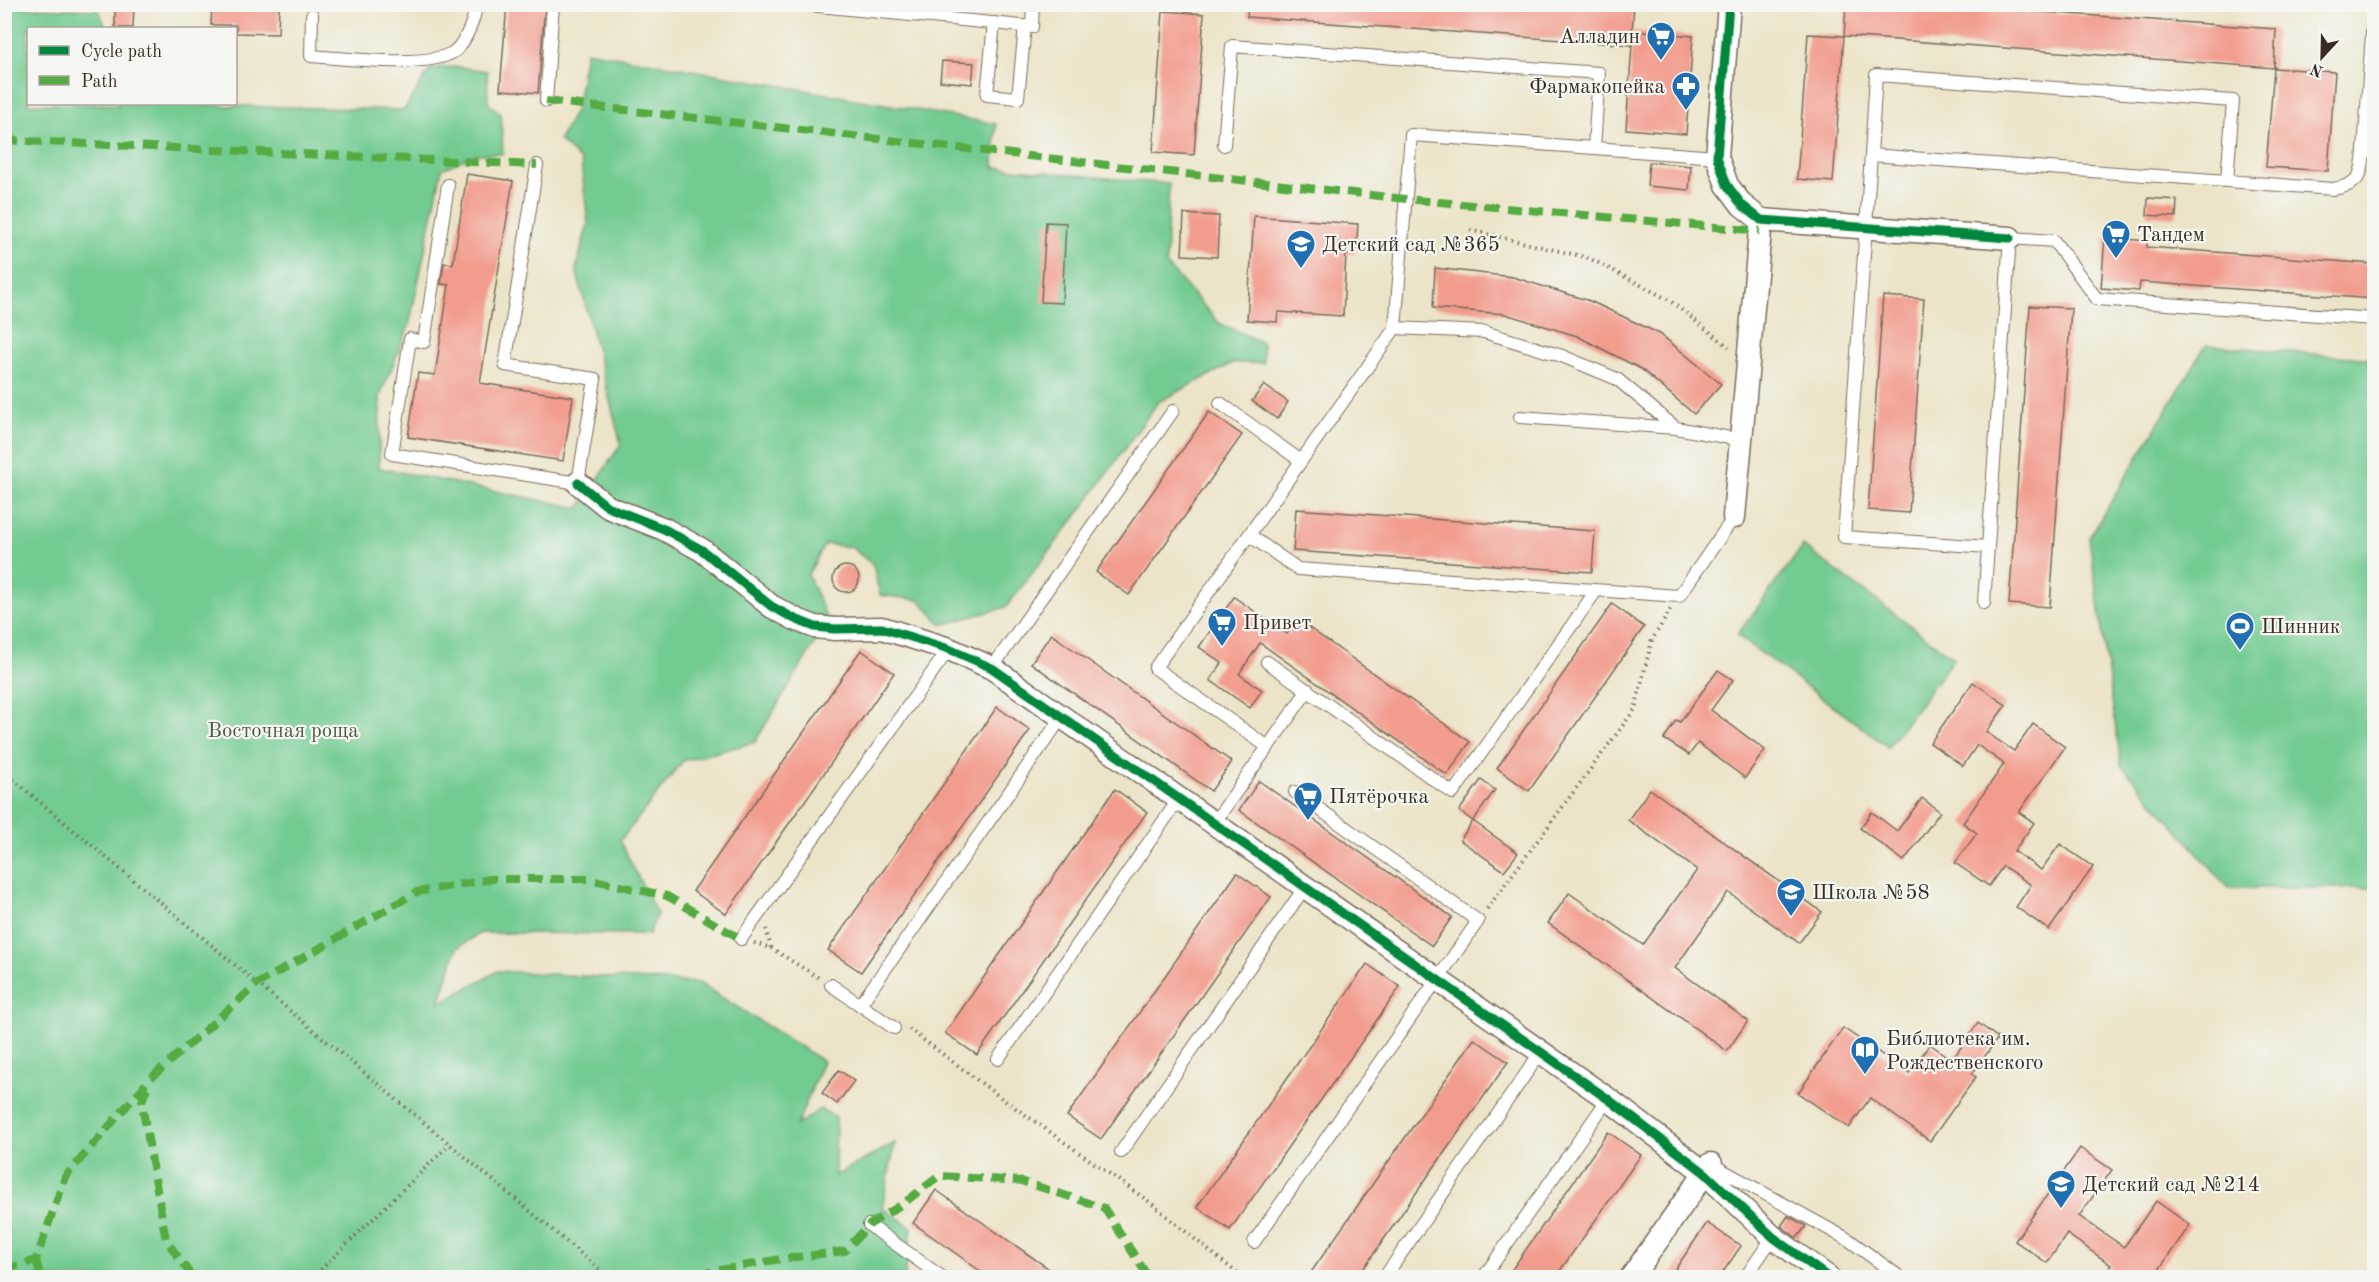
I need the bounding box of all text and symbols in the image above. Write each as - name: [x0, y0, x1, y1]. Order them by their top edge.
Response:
- supermarket icon: Алладин: [1645, 20, 1677, 62]
- legend: [27, 27, 237, 105]
- place label: Алладин: [1559, 27, 1640, 48]
- north arrow: [2292, 27, 2352, 87]
- text: Cycle path: [81, 43, 162, 61]
- text: N: [2308, 59, 2326, 79]
- pharmacy icon: Фармакопейка: [1670, 70, 1702, 112]
- text: Path: [81, 73, 118, 91]
- place label: Фармакопейка: [1529, 77, 1665, 98]
- supermarket icon: Тандем: [2100, 218, 2132, 260]
- place label: Тандем: [2137, 225, 2205, 246]
- school or university icon: Детский сад №365: [1285, 228, 1317, 270]
- place label: Детский сад №365: [1322, 235, 1500, 256]
- supermarket icon: Привет: [1206, 606, 1238, 648]
- sports icon: Шинник: [2224, 610, 2256, 652]
- place label: Привет: [1243, 613, 1311, 634]
- place label: Шинник: [2261, 617, 2341, 638]
- park label: Восточная роща: [207, 721, 359, 742]
- supermarket icon: Пятёрочка: [1292, 780, 1324, 822]
- place label: Пятёрочка: [1329, 787, 1429, 808]
- school or university icon: Школа №58: [1775, 876, 1807, 918]
- place label: Школа №58: [1812, 883, 1930, 904]
- place label: Библиотека им. Рождественского: [1886, 1029, 2043, 1074]
- library icon: Библиотека им. Рождественского: [1849, 1034, 1881, 1076]
- school or university icon: Детский сад №214: [2045, 1168, 2077, 1210]
- place label: Детский сад №214: [2082, 1175, 2260, 1196]

